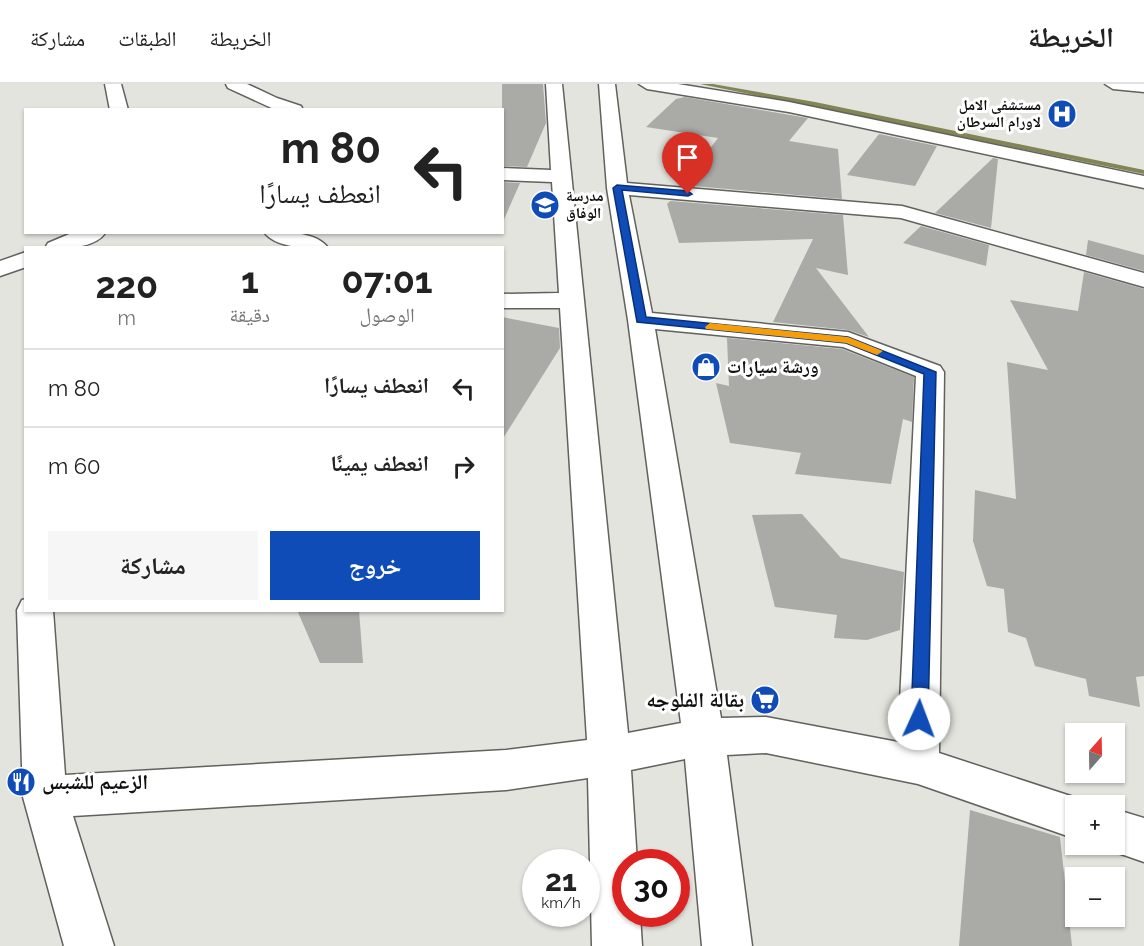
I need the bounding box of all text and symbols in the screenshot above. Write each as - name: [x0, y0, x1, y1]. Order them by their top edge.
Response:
- text: الخريطة: [1028, 21, 1114, 54]
- text: مشاركة: [30, 26, 85, 51]
- text: الطبقات: [118, 26, 177, 51]
- text: الخريطة: [210, 26, 271, 51]
- place label: مستشفى الامل لاورام السرطان: [957, 96, 1041, 132]
- hospital icon: مستشفى الامل لاورام السرطان: [1046, 98, 1078, 130]
- text: 80 m: [281, 124, 381, 173]
- icon: left: [402, 132, 480, 210]
- pin: [662, 132, 713, 194]
- icon: arrive: [671, 141, 704, 174]
- text: انعطف يسارًا: [259, 178, 381, 209]
- place label: مدرسة الوفاق: [566, 187, 604, 222]
- school or university icon: مدرسة الوفاق: [529, 189, 561, 221]
- text: 1: [241, 259, 259, 301]
- text: 07:01: [342, 259, 433, 301]
- text: 220: [95, 264, 158, 306]
- text: دقيقة: [229, 303, 270, 327]
- text: الوصول: [359, 303, 415, 327]
- text: m: [118, 306, 136, 330]
- shop icon: ورشة سيارات: [690, 351, 722, 383]
- place label: ورشة سيارات: [727, 356, 819, 377]
- text: انعطف يسارًا: [324, 372, 429, 398]
- icon: left: [447, 372, 480, 405]
- text: 80 m: [48, 375, 100, 401]
- text: انعطف يمينًا: [330, 450, 429, 476]
- icon: right: [447, 450, 480, 483]
- text: 60 m: [48, 453, 101, 479]
- button: مشاركة: [48, 531, 258, 600]
- button: خروج: [270, 531, 480, 600]
- supermarket icon: بقالة الفلوجه: [749, 684, 781, 716]
- place label: بقالة الفلوجه: [646, 687, 744, 712]
- position arrow: [887, 687, 951, 751]
- north arrow: [1065, 723, 1125, 783]
- map controls: [1065, 723, 1125, 927]
- restaurant icon: الزعيم للشبس: [5, 766, 37, 798]
- place label: الزعيم للشبس: [42, 769, 148, 796]
- button: +: [1065, 795, 1125, 855]
- speed limit sign: 30: [612, 849, 690, 927]
- text: 21: [545, 863, 577, 898]
- button: −: [1065, 867, 1125, 927]
- text: km/h: [541, 894, 581, 912]

